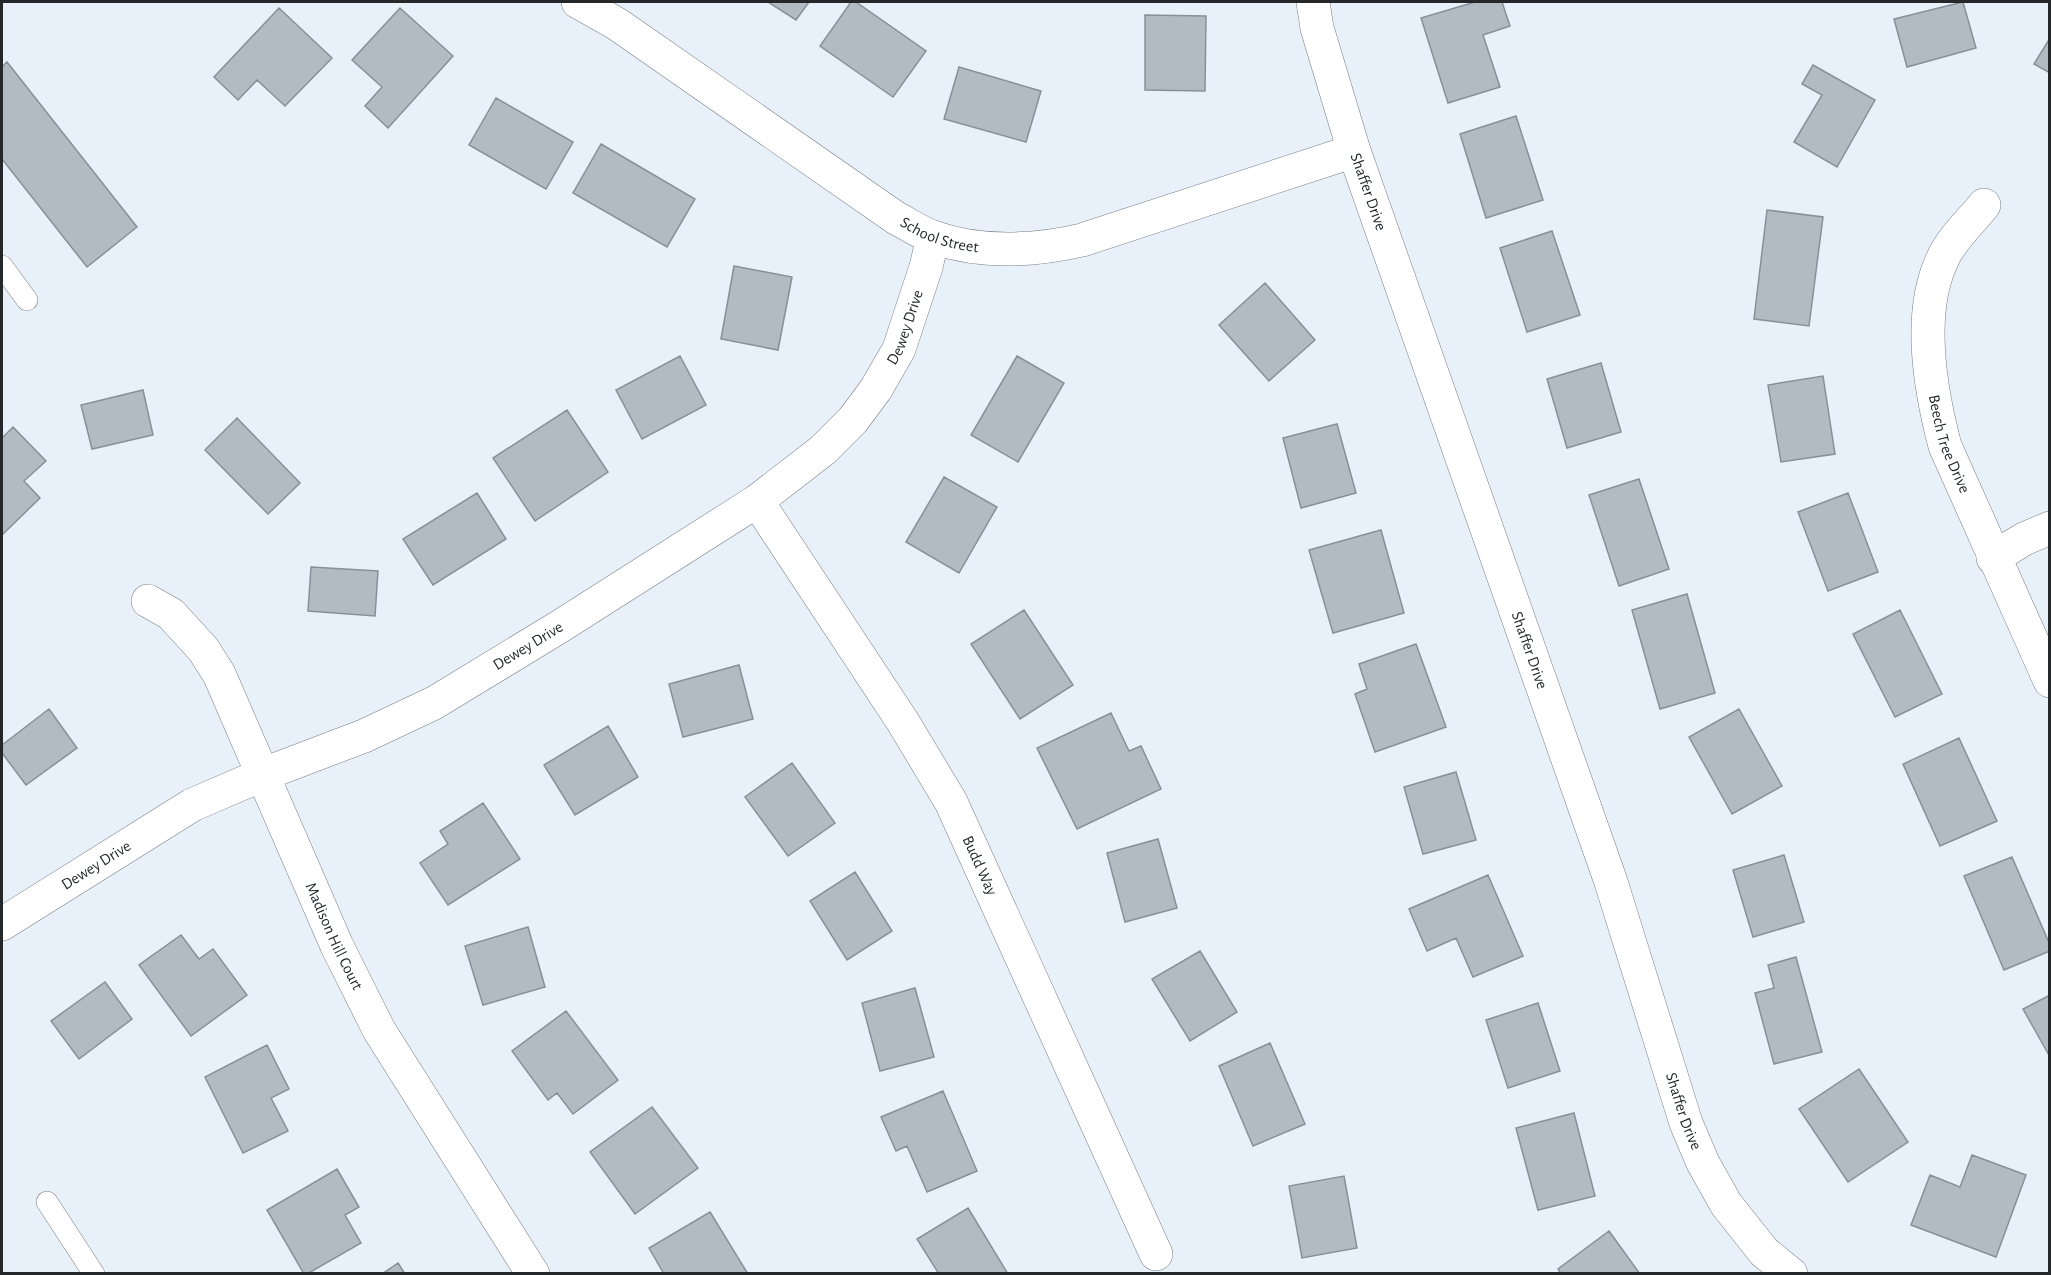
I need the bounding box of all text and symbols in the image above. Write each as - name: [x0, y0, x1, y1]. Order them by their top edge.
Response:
- street label: Shaffer Drive: [1347, 151, 1389, 233]
- street label: School Street: [898, 214, 979, 255]
- street label: Dewey Drive: [884, 288, 926, 368]
- street label: Beech Tree Drive: [1926, 393, 1973, 495]
- street label: Shaffer Drive: [1509, 609, 1550, 691]
- street label: Dewey Drive: [490, 619, 566, 673]
- street label: Budd Way: [959, 833, 1000, 898]
- street label: Dewey Drive: [59, 837, 134, 893]
- street label: Madison Hill Court: [303, 880, 366, 993]
- street label: Shaffer Drive: [1663, 1071, 1704, 1152]

